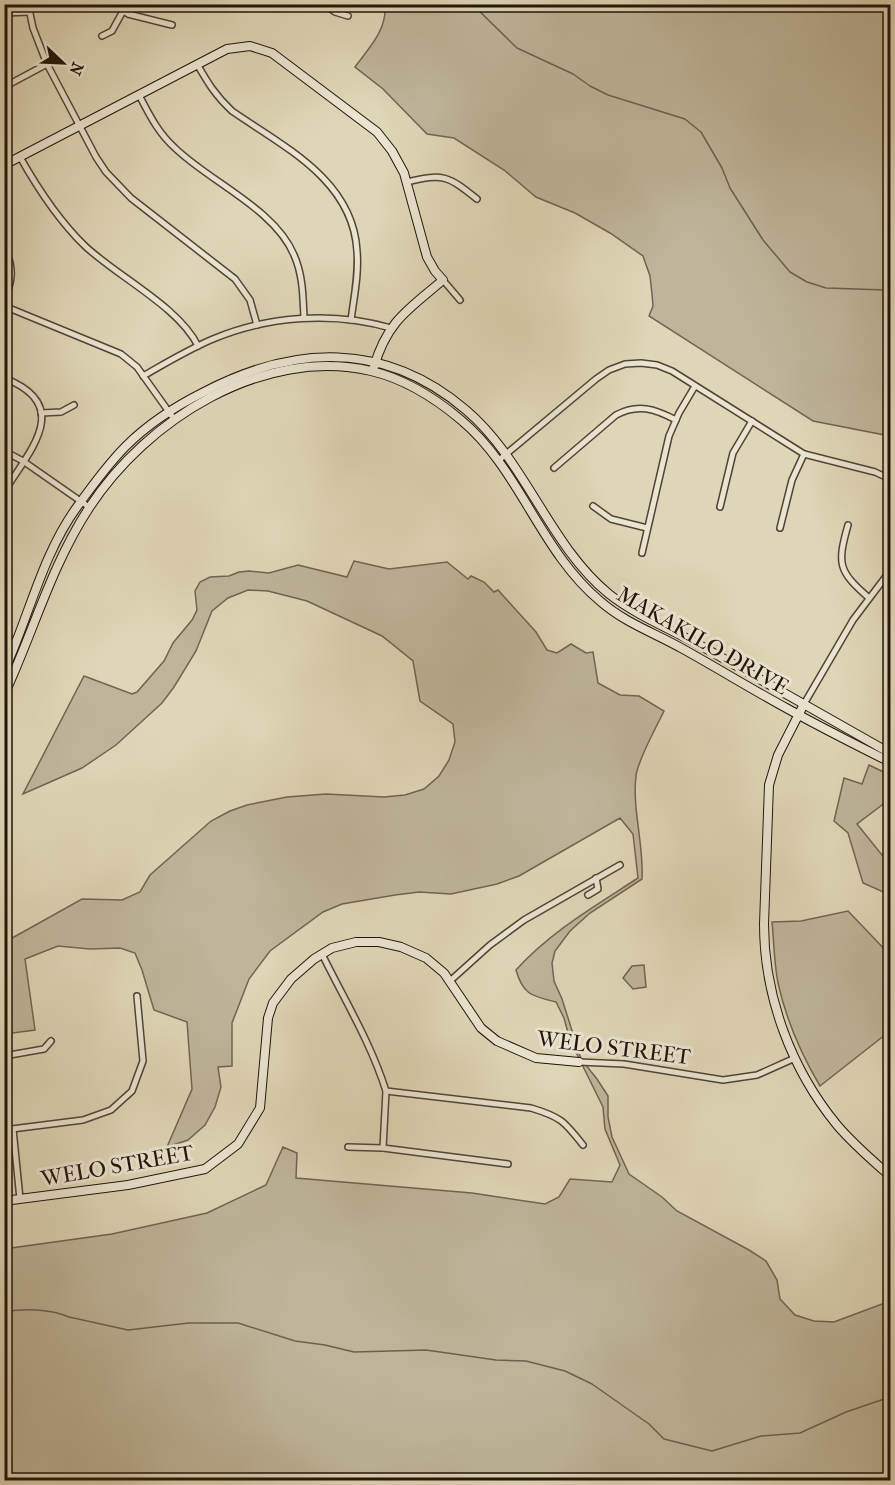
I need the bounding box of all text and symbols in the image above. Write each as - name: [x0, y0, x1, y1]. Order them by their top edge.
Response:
- north arrow: [33, 33, 93, 93]
- text: N: [65, 59, 87, 79]
- street label: MAKAKILO DRIVE: [612, 581, 793, 700]
- street label: WELO STREET: [535, 1026, 693, 1070]
- street label: WELO STREET: [38, 1140, 197, 1192]

